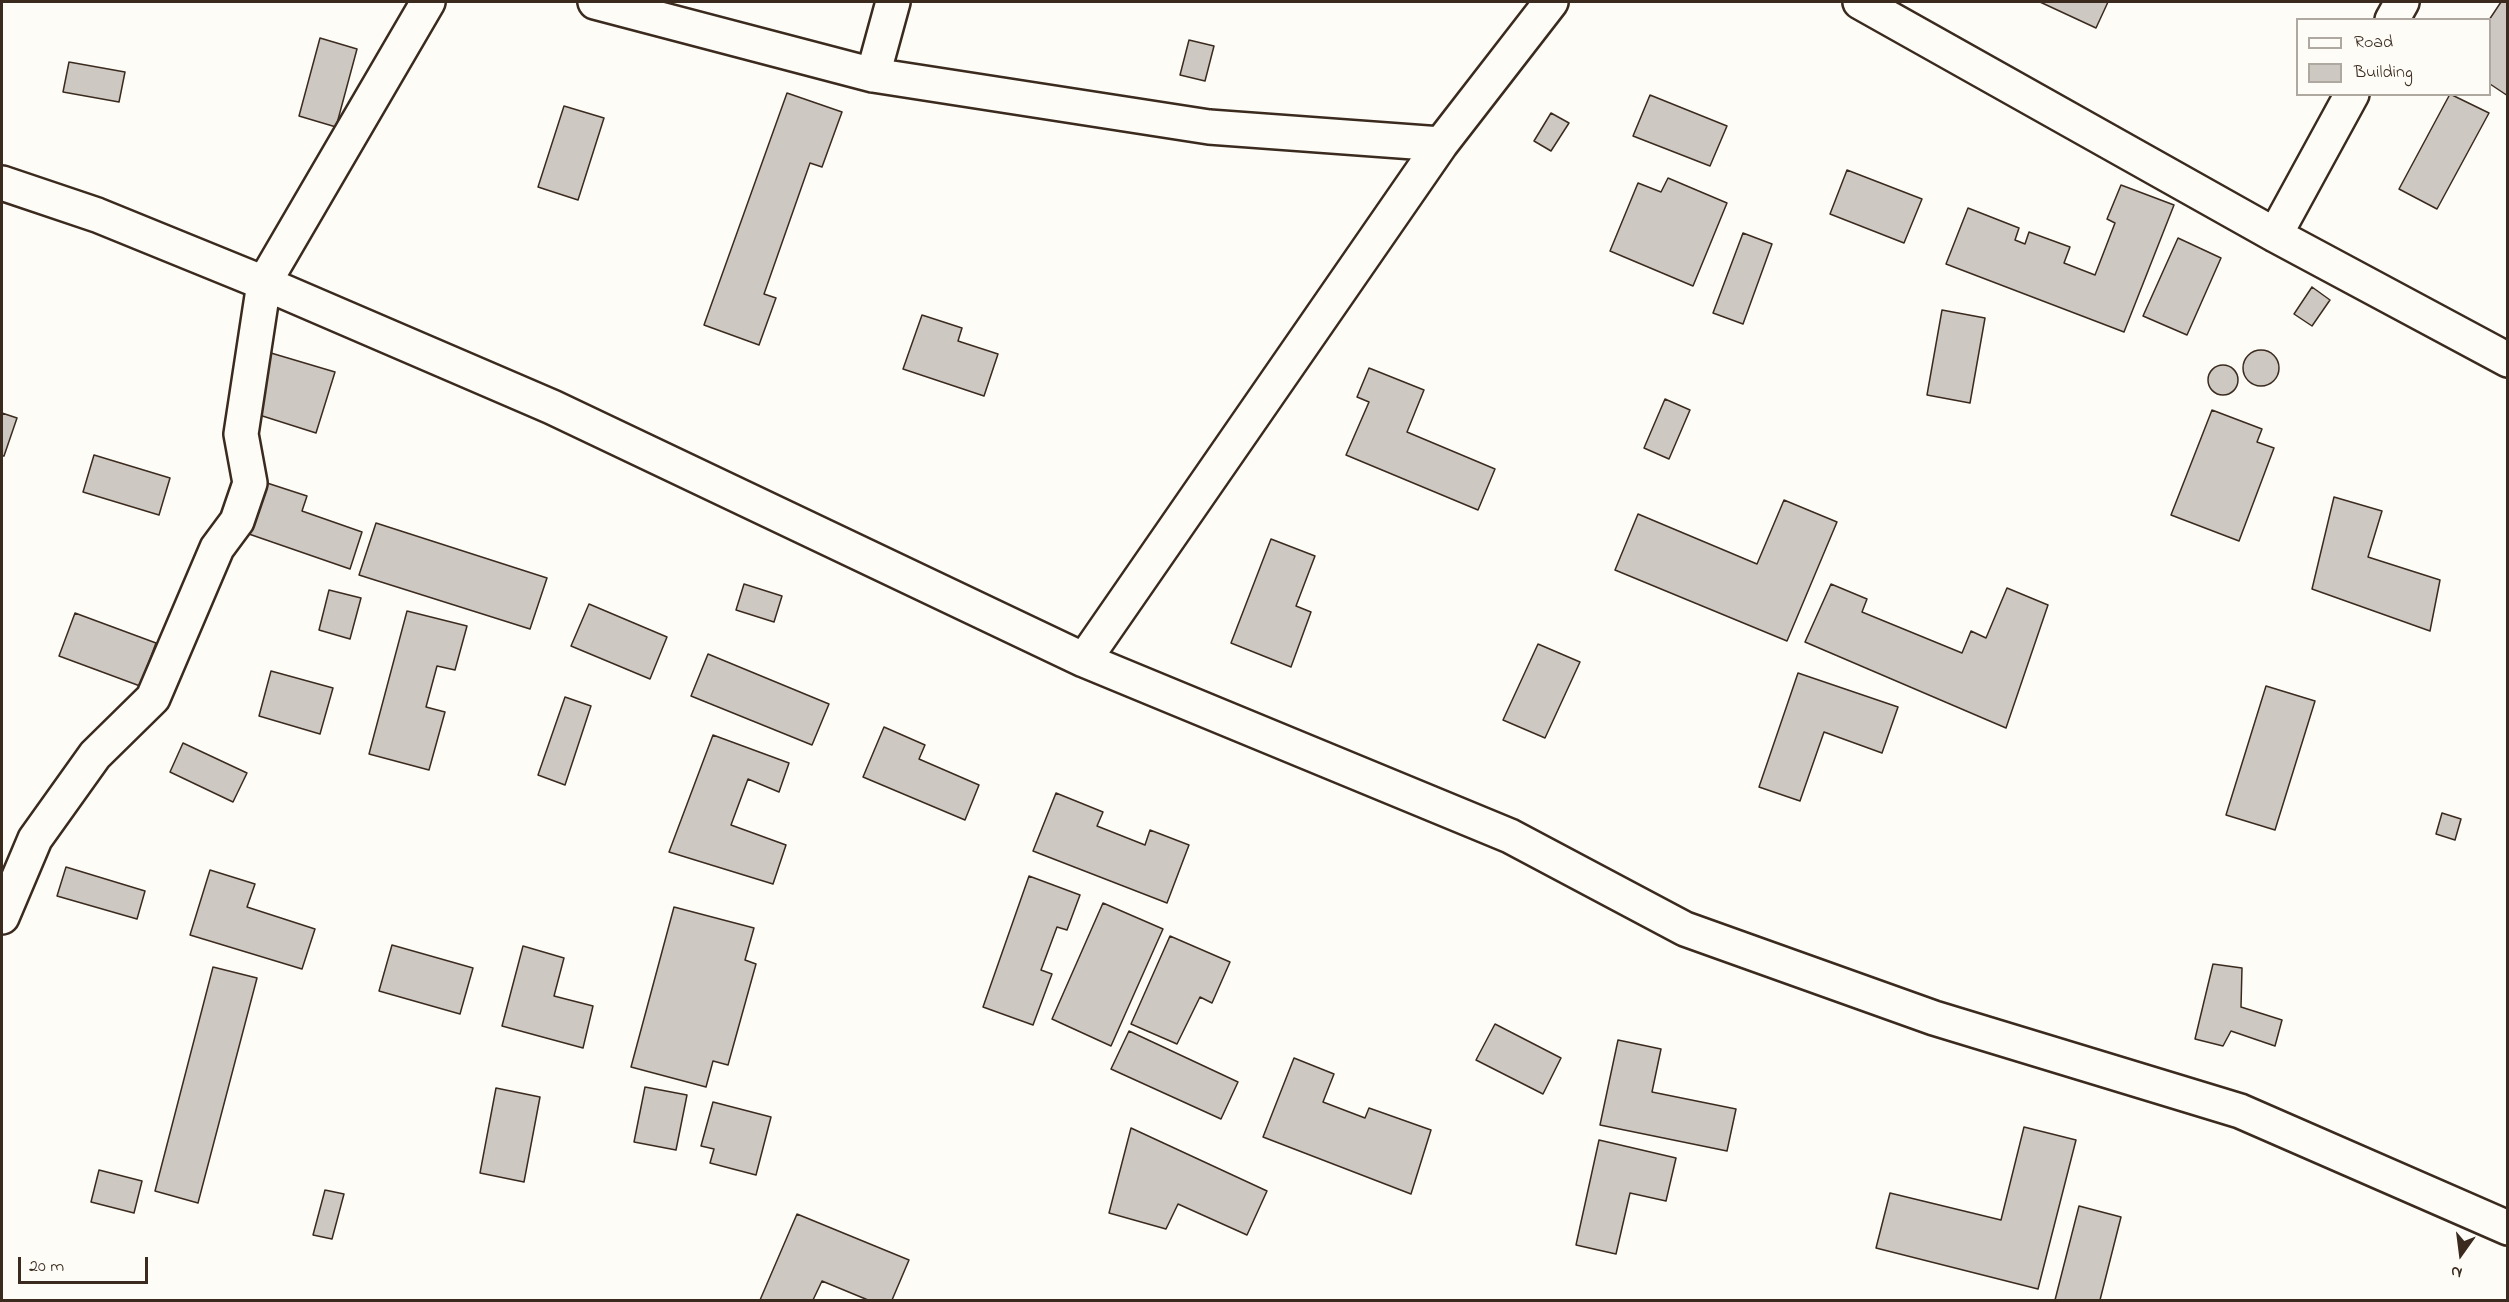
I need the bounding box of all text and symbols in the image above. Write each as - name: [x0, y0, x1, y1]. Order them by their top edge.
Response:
- legend: [2296, 18, 2491, 96]
- text: Road: [2354, 30, 2393, 56]
- text: Building: [2354, 60, 2413, 86]
- north arrow: [2431, 1224, 2491, 1284]
- scale bar: [21, 1245, 152, 1283]
- text: 20 m: [29, 1254, 64, 1280]
- text: N: [2448, 1259, 2465, 1284]

